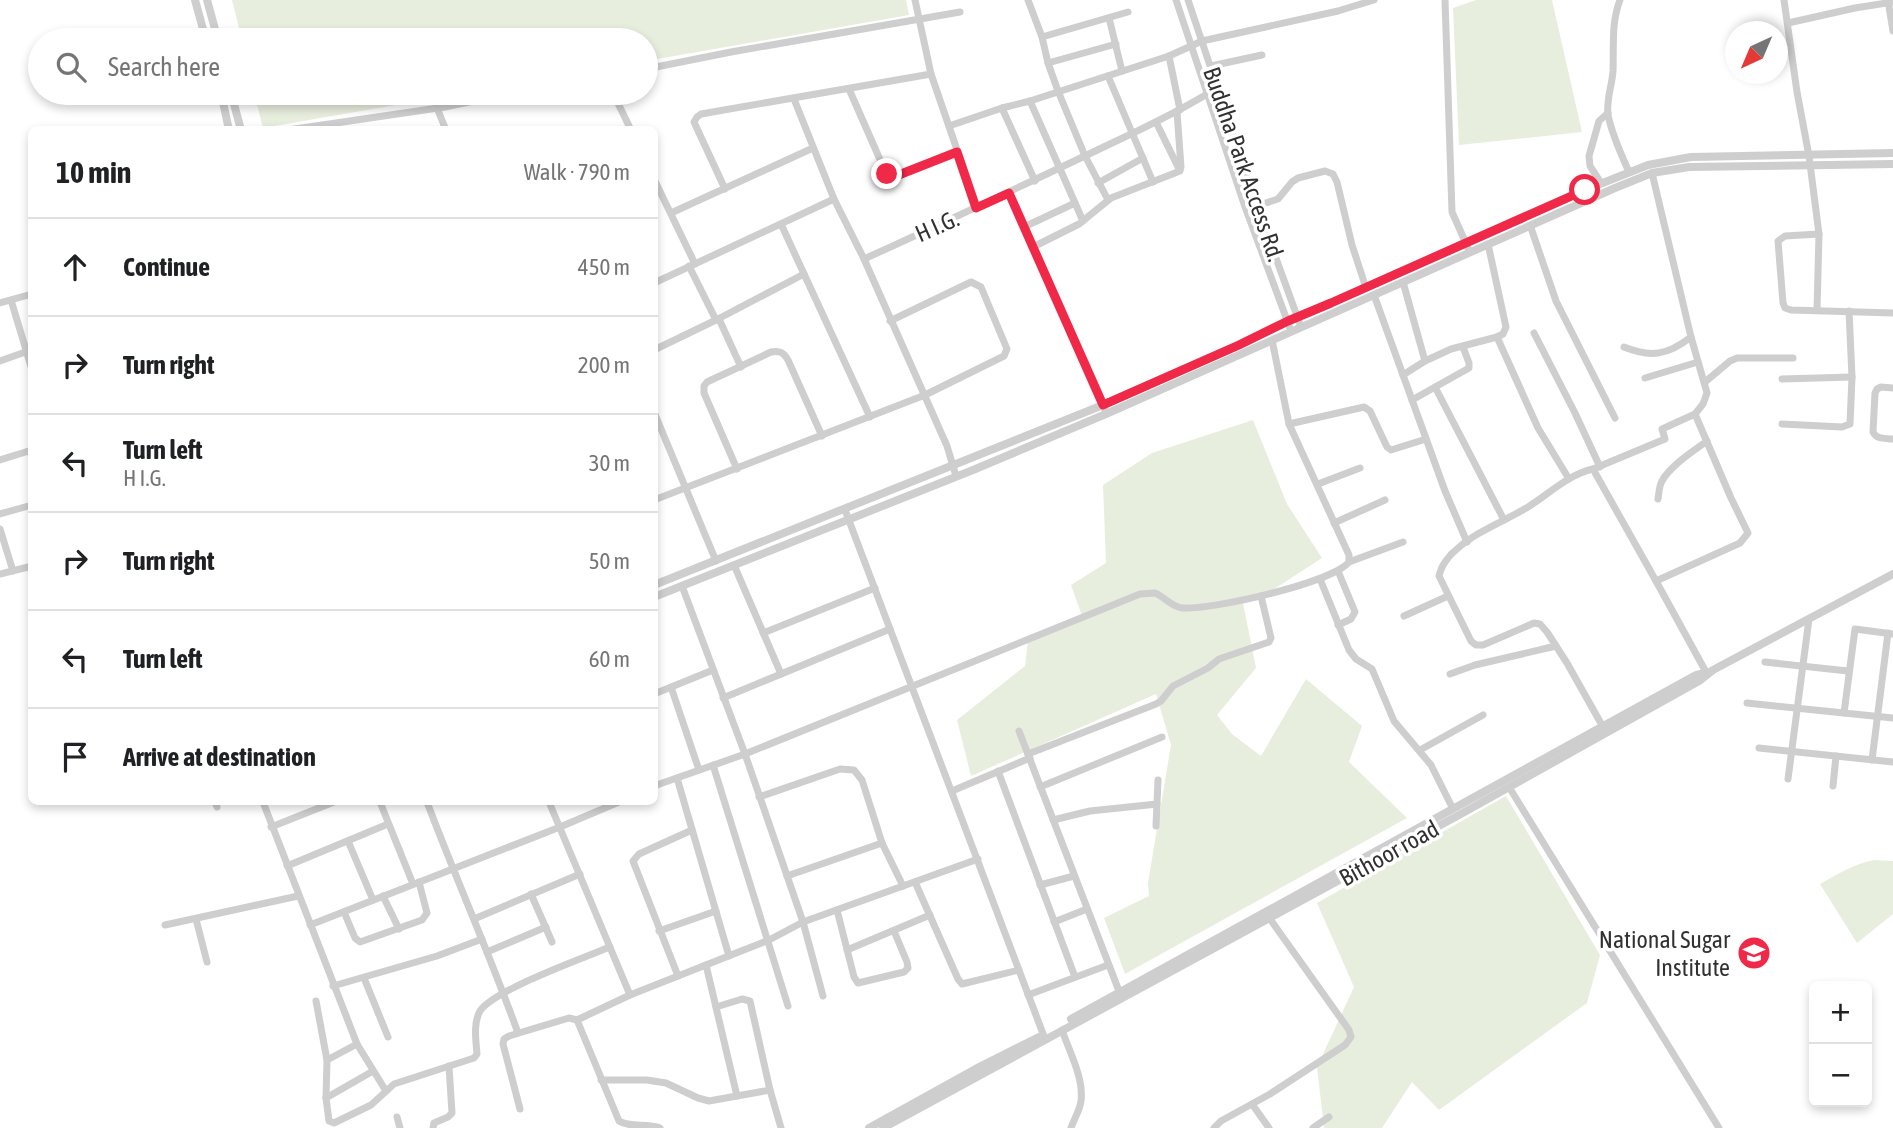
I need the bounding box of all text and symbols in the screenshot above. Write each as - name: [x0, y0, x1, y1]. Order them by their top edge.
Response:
- north arrow: [1725, 21, 1788, 84]
- search box: [28, 28, 658, 105]
- icon: search: [52, 48, 90, 86]
- text: Search here: [108, 52, 220, 82]
- street label: Buddha Park Access Rd.: [1198, 63, 1290, 265]
- text: 10 min: [56, 155, 131, 189]
- route end: [871, 158, 902, 189]
- text: Walk · 790 m: [524, 159, 630, 185]
- route start: [1569, 174, 1600, 205]
- street label: H I.G.: [911, 205, 963, 247]
- icon: ahead: [56, 248, 94, 286]
- text: Continue: [123, 252, 210, 282]
- text: 450 m: [578, 254, 630, 280]
- icon: right: [56, 346, 94, 384]
- text: Turn right: [123, 350, 214, 380]
- text: 200 m: [578, 352, 630, 378]
- text: Turn left: [123, 435, 203, 465]
- icon: left: [56, 444, 94, 482]
- text: 30 m: [589, 450, 630, 476]
- text: H I.G.: [123, 465, 166, 491]
- icon: right: [56, 542, 94, 580]
- text: Turn right: [123, 546, 214, 576]
- text: 50 m: [589, 548, 630, 574]
- icon: left: [56, 640, 94, 678]
- text: Turn left: [123, 644, 203, 674]
- text: 60 m: [589, 646, 630, 672]
- icon: arrive: [56, 738, 94, 776]
- text: Arrive at destination: [123, 742, 316, 772]
- street label: Bithoor road: [1335, 815, 1443, 891]
- place label: National Sugar Institute: [1599, 926, 1731, 981]
- school or university icon: National Sugar Institute: [1735, 934, 1773, 972]
- map controls: [1809, 981, 1872, 1107]
- button: +: [1809, 981, 1872, 1044]
- button: −: [1809, 1044, 1872, 1107]

